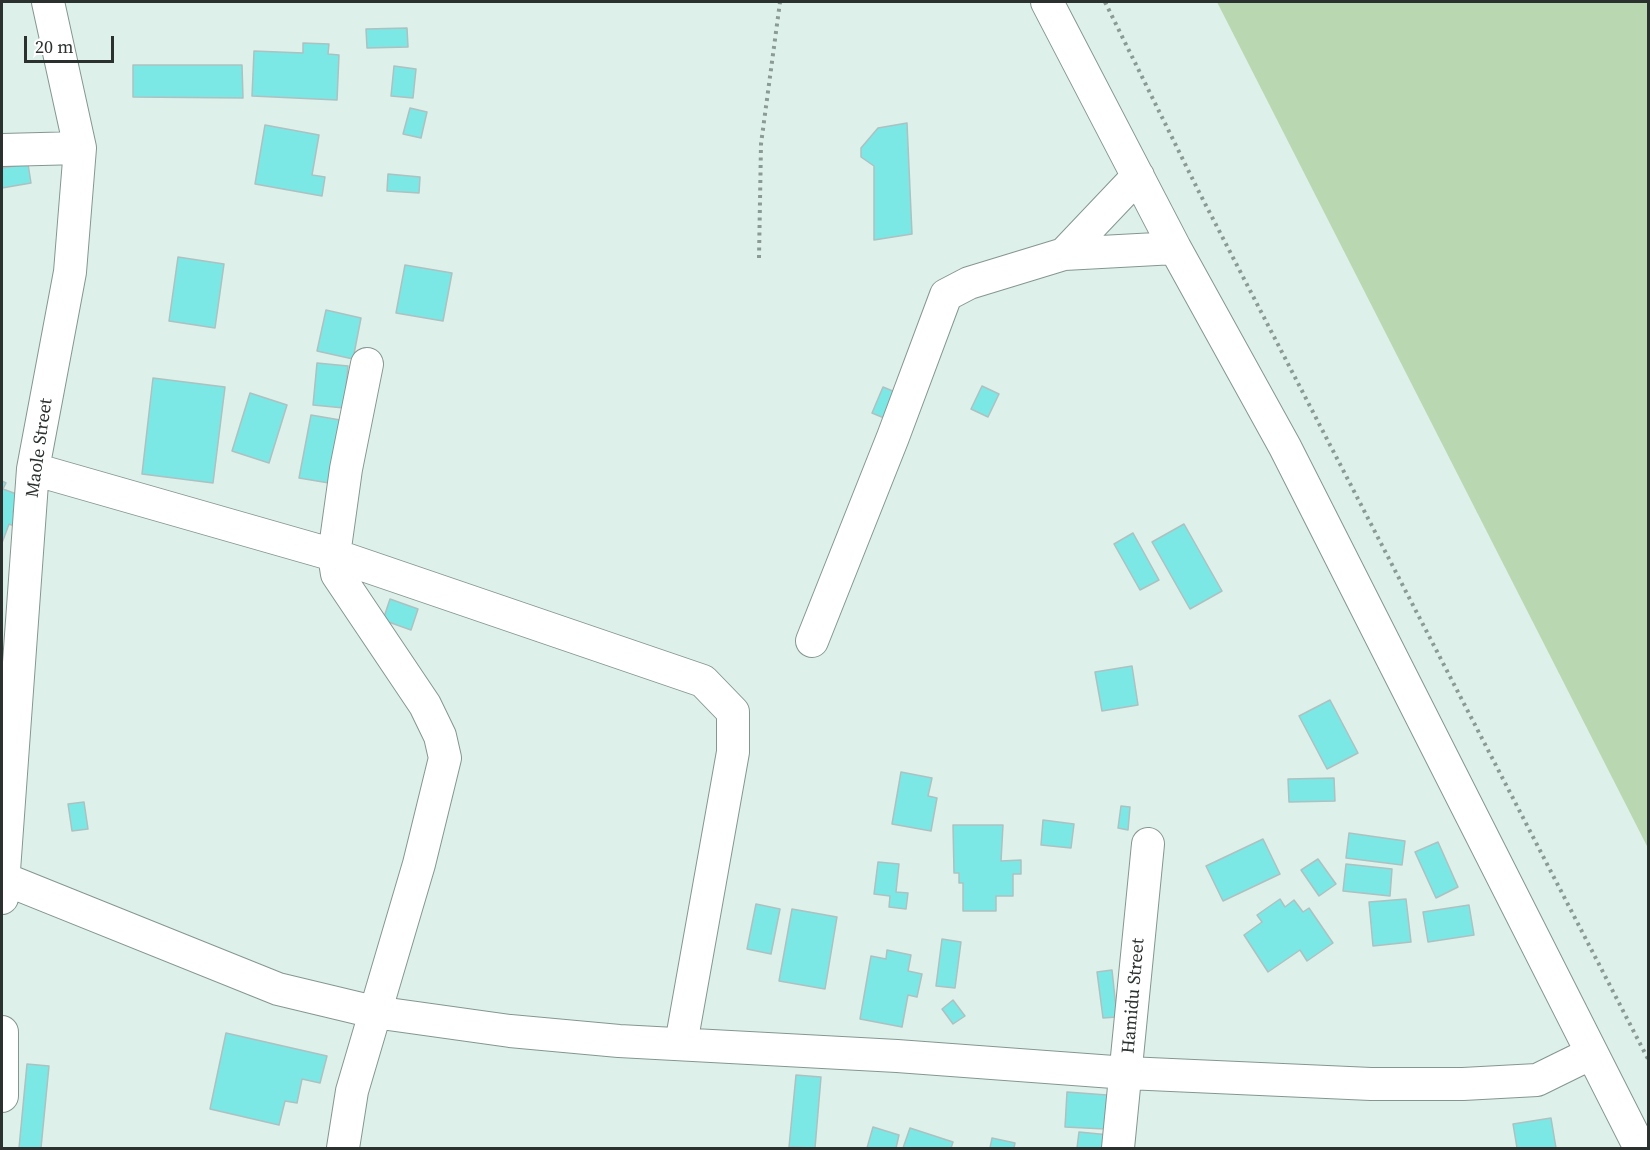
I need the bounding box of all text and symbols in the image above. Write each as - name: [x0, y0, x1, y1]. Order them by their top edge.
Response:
- scale bar: [27, 24, 117, 62]
- text: 20 m: [35, 34, 73, 59]
- street label: Maole Street: [22, 397, 58, 499]
- street label: Hamidu Street: [1118, 937, 1150, 1055]

